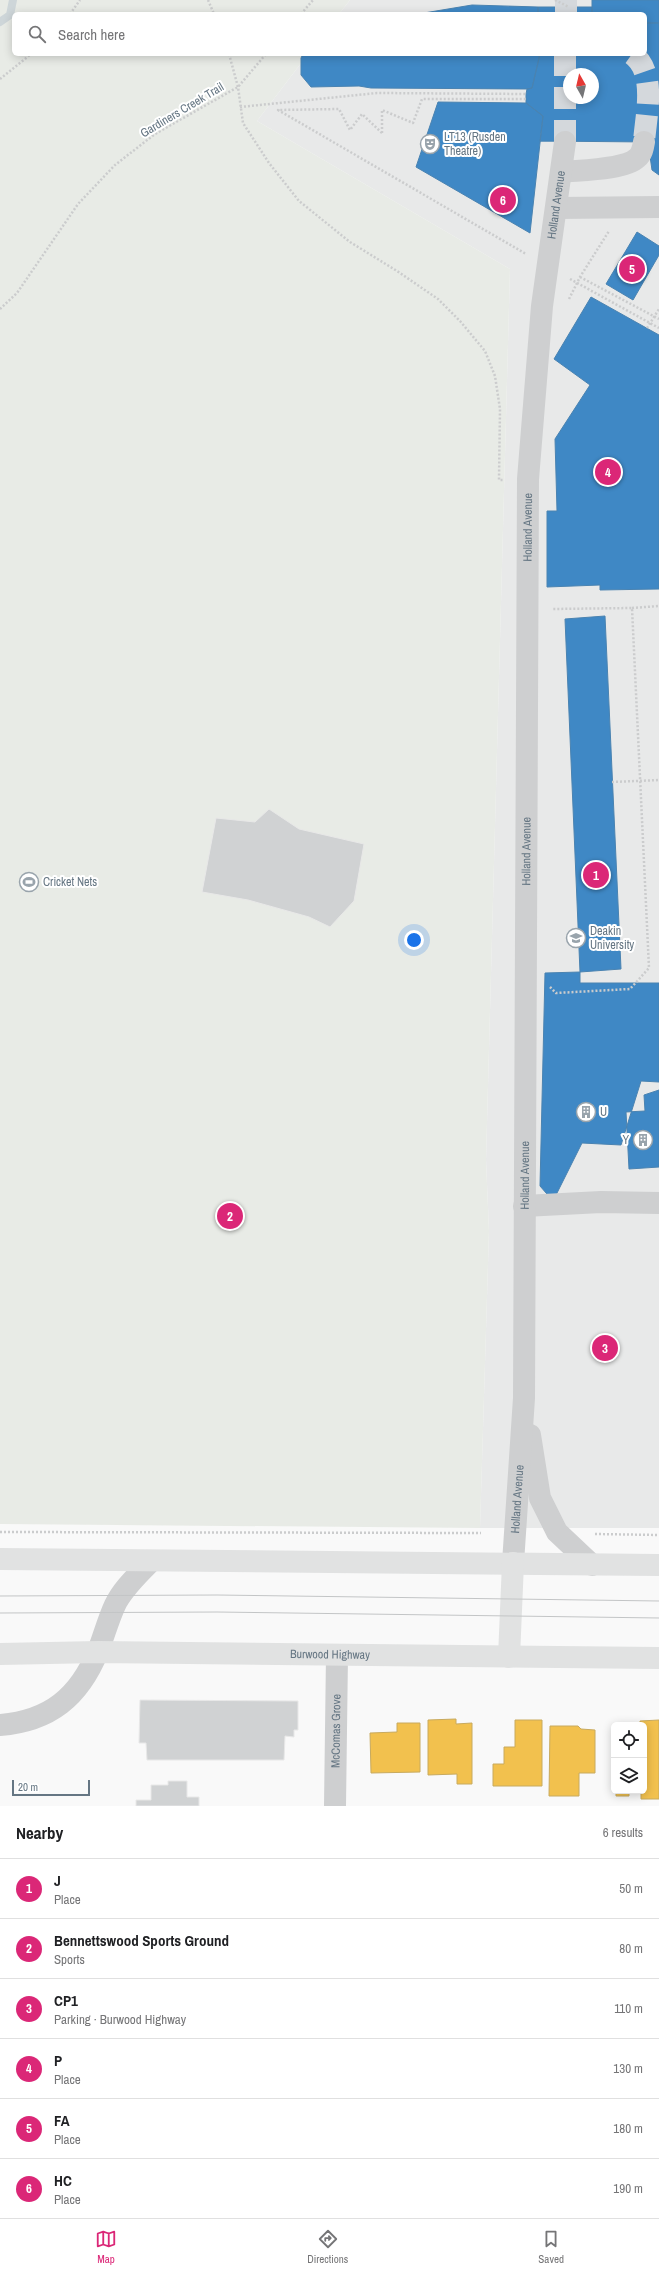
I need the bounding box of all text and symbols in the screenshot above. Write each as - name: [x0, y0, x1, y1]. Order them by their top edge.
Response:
- search box: [12, 12, 647, 56]
- icon: search: [26, 23, 48, 45]
- text: Search here: [58, 24, 125, 45]
- north arrow: [563, 68, 599, 104]
- street label: Gardiners Creek Trail: [137, 79, 227, 141]
- place label: LT13 (Rusden Theatre): [444, 129, 506, 159]
- theatre icon: LT13 (Rusden Theatre): [419, 133, 441, 155]
- street label: Holland Avenue: [543, 170, 569, 240]
- pin: 6: [490, 185, 516, 215]
- pin: 5: [619, 254, 645, 284]
- pin: 4: [595, 457, 621, 487]
- street label: Holland Avenue: [520, 493, 536, 562]
- street label: Holland Avenue: [518, 817, 535, 886]
- pin: 1: [583, 860, 609, 890]
- sports icon: Cricket Nets: [18, 871, 40, 893]
- place label: Cricket Nets: [43, 874, 97, 890]
- place label: Deakin University: [590, 923, 634, 953]
- school or university icon: Deakin University: [565, 927, 587, 949]
- your location: [404, 930, 424, 950]
- building icon: U: [575, 1101, 597, 1123]
- place label: U: [600, 1104, 607, 1120]
- building icon: Y: [632, 1129, 654, 1151]
- place label: Y: [622, 1132, 629, 1148]
- street label: Holland Avenue: [517, 1141, 533, 1210]
- pin: 2: [217, 1201, 243, 1231]
- pin: 3: [592, 1333, 618, 1363]
- street label: Holland Avenue: [507, 1464, 528, 1534]
- street label: Burwood Highway: [290, 1646, 370, 1663]
- street label: McComas Grove: [328, 1694, 344, 1768]
- map controls: [611, 1722, 647, 1794]
- button: locate: [611, 1722, 647, 1758]
- button: layers: [611, 1758, 647, 1794]
- scale bar: [12, 1778, 90, 1797]
- text: 20 m: [18, 1780, 38, 1794]
- text: Nearby: [16, 1821, 63, 1844]
- text: 6 results: [603, 1824, 643, 1841]
- text: J: [54, 1870, 61, 1891]
- text: 1: [26, 1880, 32, 1897]
- text: 50 m: [619, 1880, 643, 1897]
- text: Place: [54, 1891, 81, 1908]
- text: Bennettswood Sports Ground: [54, 1930, 229, 1951]
- text: 2: [26, 1940, 32, 1957]
- text: 80 m: [619, 1940, 643, 1957]
- text: Sports: [54, 1951, 85, 1968]
- text: CP1: [54, 1990, 78, 2011]
- text: 3: [26, 2000, 32, 2017]
- text: 110 m: [614, 2000, 643, 2017]
- text: Parking · Burwood Highway: [54, 2011, 186, 2028]
- text: P: [54, 2050, 62, 2071]
- text: 4: [26, 2060, 32, 2077]
- text: 130 m: [613, 2060, 643, 2077]
- text: Place: [54, 2071, 81, 2088]
- text: FA: [54, 2110, 70, 2131]
- text: 5: [26, 2120, 32, 2137]
- text: 180 m: [613, 2120, 643, 2137]
- text: Place: [54, 2131, 81, 2148]
- text: HC: [54, 2170, 72, 2191]
- text: 6: [26, 2180, 32, 2197]
- text: 190 m: [613, 2180, 643, 2197]
- text: Place: [54, 2191, 81, 2208]
- tab: Map: [95, 2228, 117, 2266]
- tab: Directions: [307, 2228, 348, 2266]
- tab: Saved: [538, 2228, 564, 2266]

